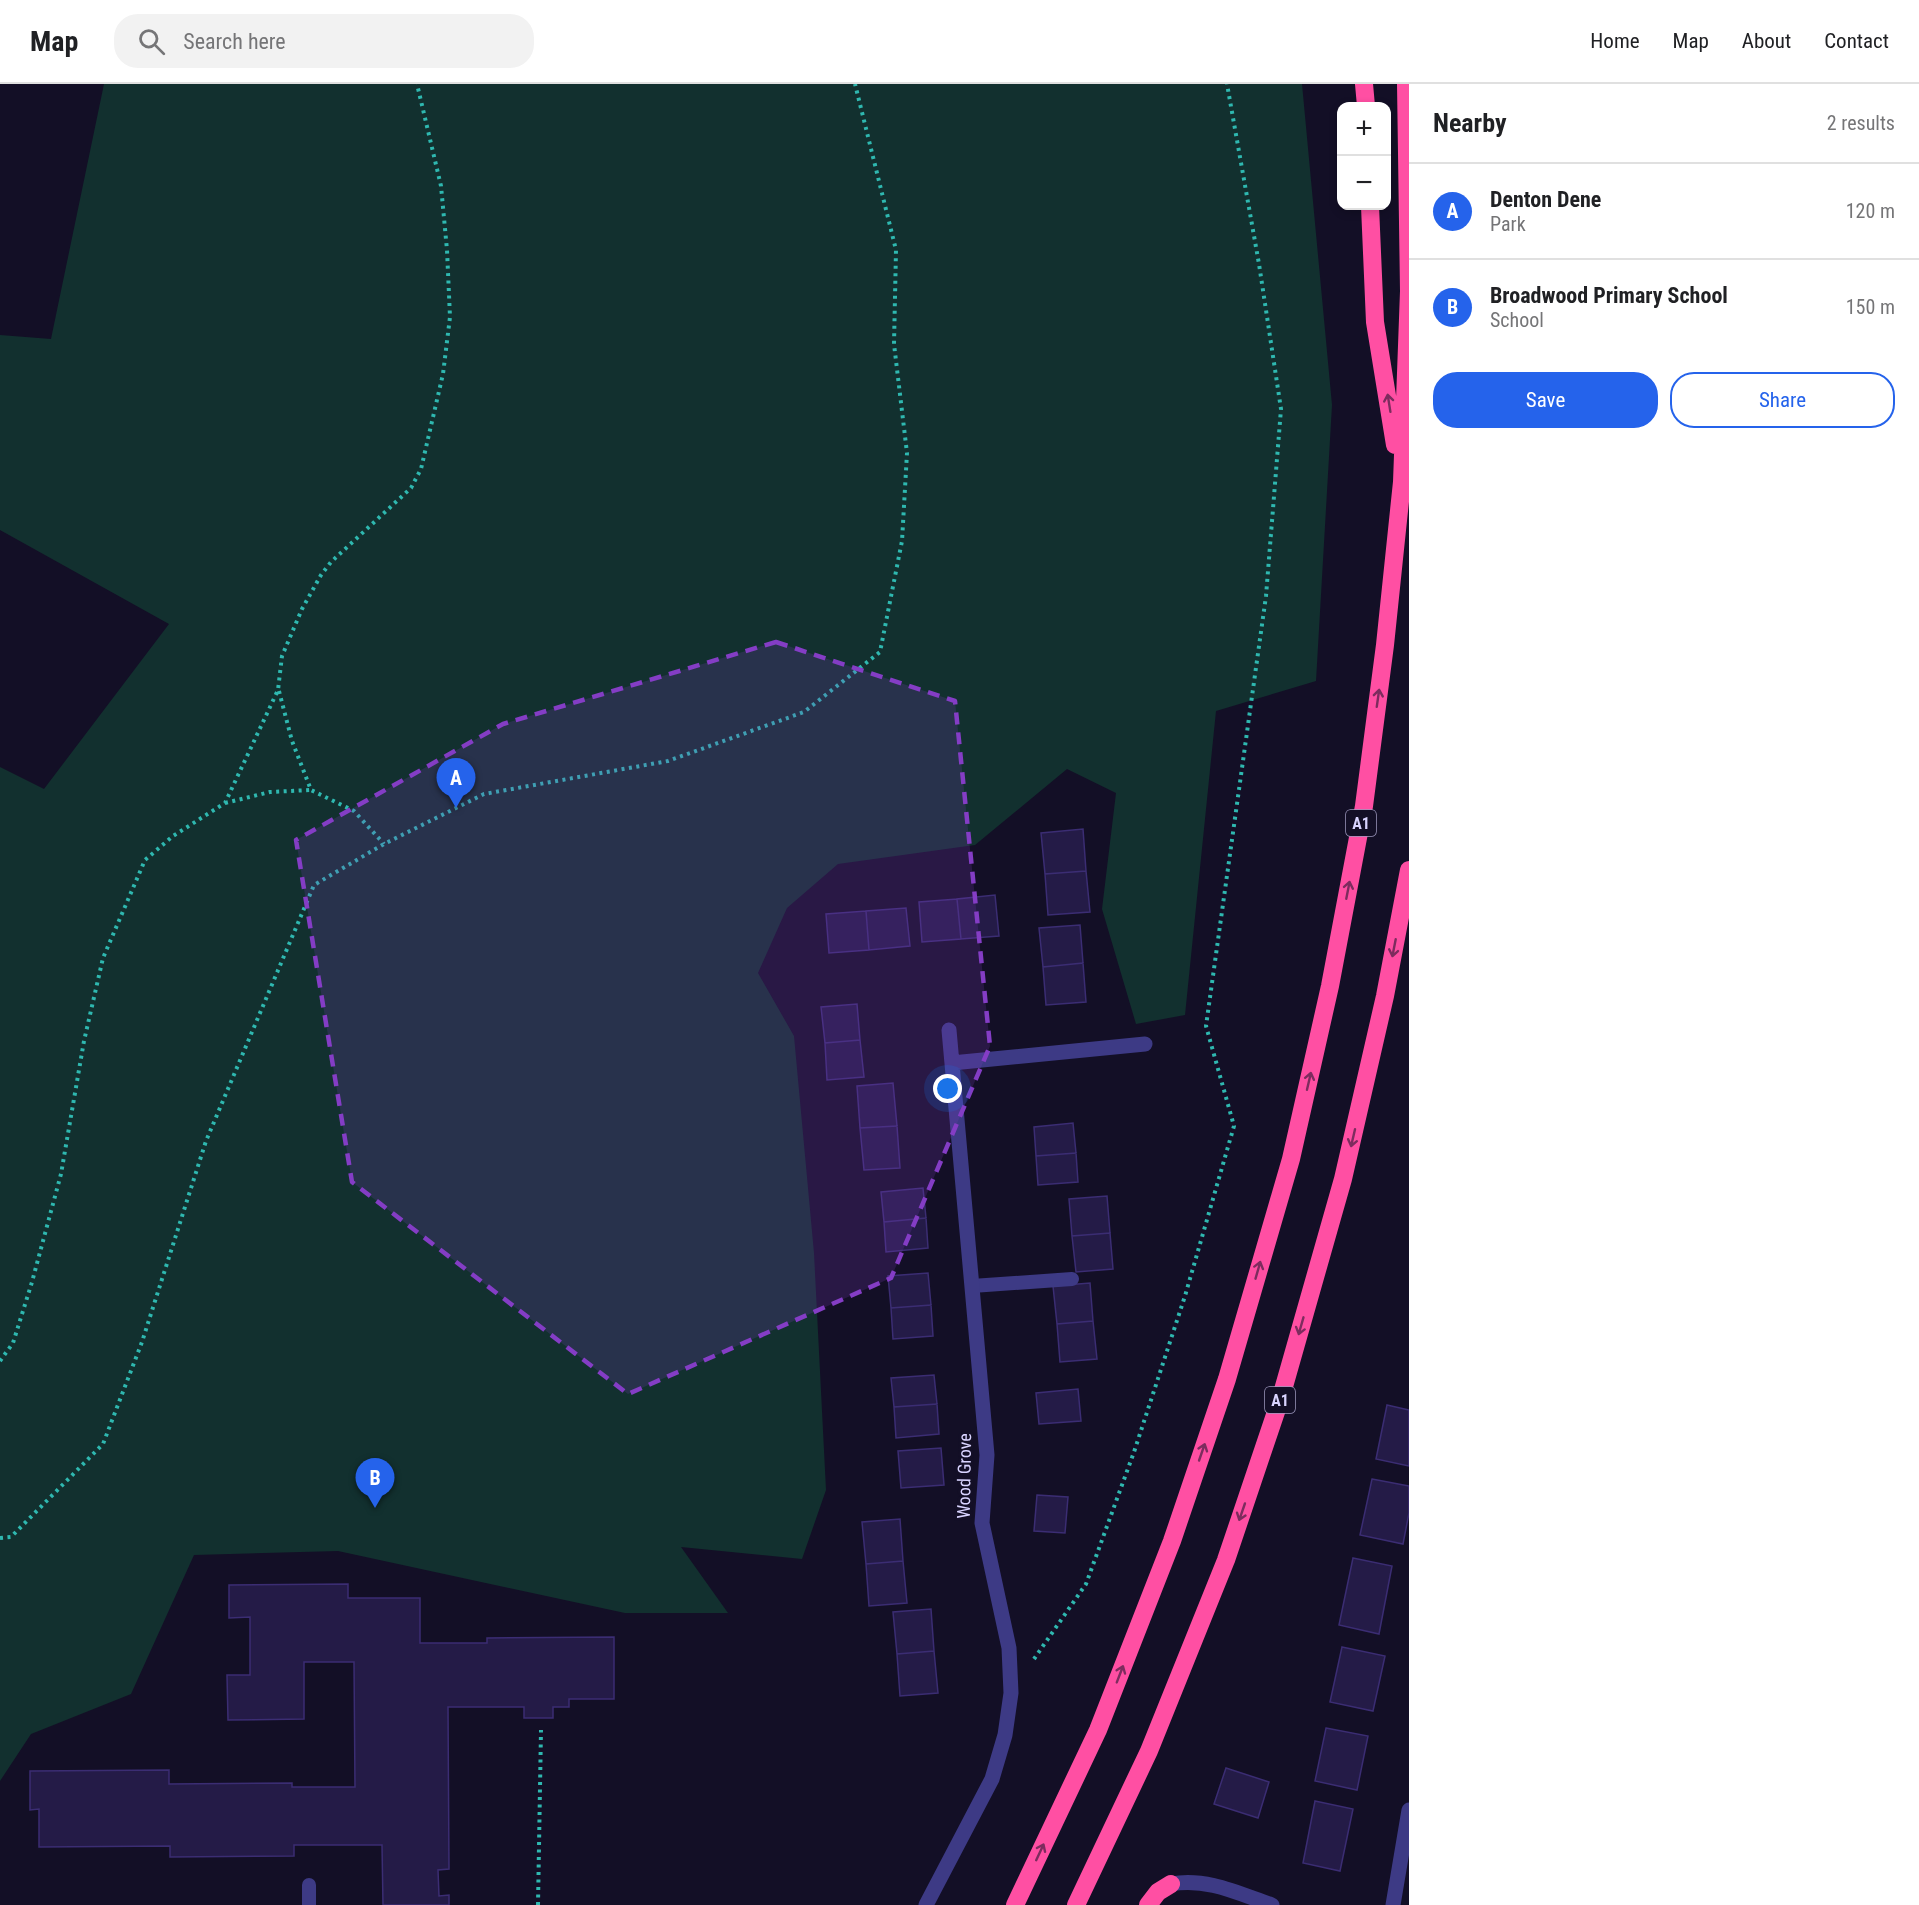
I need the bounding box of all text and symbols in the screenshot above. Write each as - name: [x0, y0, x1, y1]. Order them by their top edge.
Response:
- search box: [114, 14, 534, 68]
- text: Map: [30, 25, 78, 58]
- icon: search: [135, 25, 168, 58]
- text: Search here: [183, 29, 286, 54]
- text: Home: [1590, 29, 1640, 53]
- text: Map: [1673, 29, 1709, 53]
- text: About: [1742, 29, 1791, 53]
- text: Contact: [1824, 29, 1889, 53]
- map controls: [1337, 102, 1391, 210]
- button: +: [1337, 102, 1391, 156]
- text: Nearby: [1433, 108, 1507, 138]
- text: 2 results: [1827, 111, 1895, 135]
- button: −: [1337, 156, 1391, 210]
- text: Denton Dene: [1490, 187, 1601, 212]
- text: A: [1447, 199, 1458, 223]
- text: 120 m: [1846, 199, 1895, 223]
- text: Park: [1490, 212, 1526, 236]
- text: Broadwood Primary School: [1490, 283, 1728, 308]
- text: B: [1447, 295, 1458, 319]
- text: 150 m: [1846, 295, 1895, 319]
- text: School: [1490, 308, 1544, 332]
- button: Save: [1433, 372, 1658, 428]
- button: Share: [1670, 372, 1895, 428]
- one-way arrow: [1383, 394, 1394, 414]
- one-way arrow: [1373, 688, 1384, 708]
- pin: A: [436, 758, 476, 808]
- road number: A1: [1346, 810, 1376, 836]
- one-way arrow: [1343, 881, 1354, 901]
- one-way arrow: [1388, 937, 1399, 957]
- one-way arrow: [1303, 1072, 1315, 1091]
- your location: [933, 1074, 962, 1103]
- one-way arrow: [1346, 1128, 1358, 1147]
- one-way arrow: [1253, 1261, 1264, 1280]
- one-way arrow: [1295, 1316, 1307, 1335]
- road number: A1: [1265, 1387, 1295, 1413]
- street label: Wood Grove: [953, 1433, 975, 1519]
- one-way arrow: [1197, 1443, 1208, 1462]
- pin: B: [356, 1458, 394, 1508]
- one-way arrow: [1235, 1502, 1246, 1521]
- one-way arrow: [1115, 1666, 1126, 1684]
- one-way arrow: [1034, 1844, 1046, 1862]

